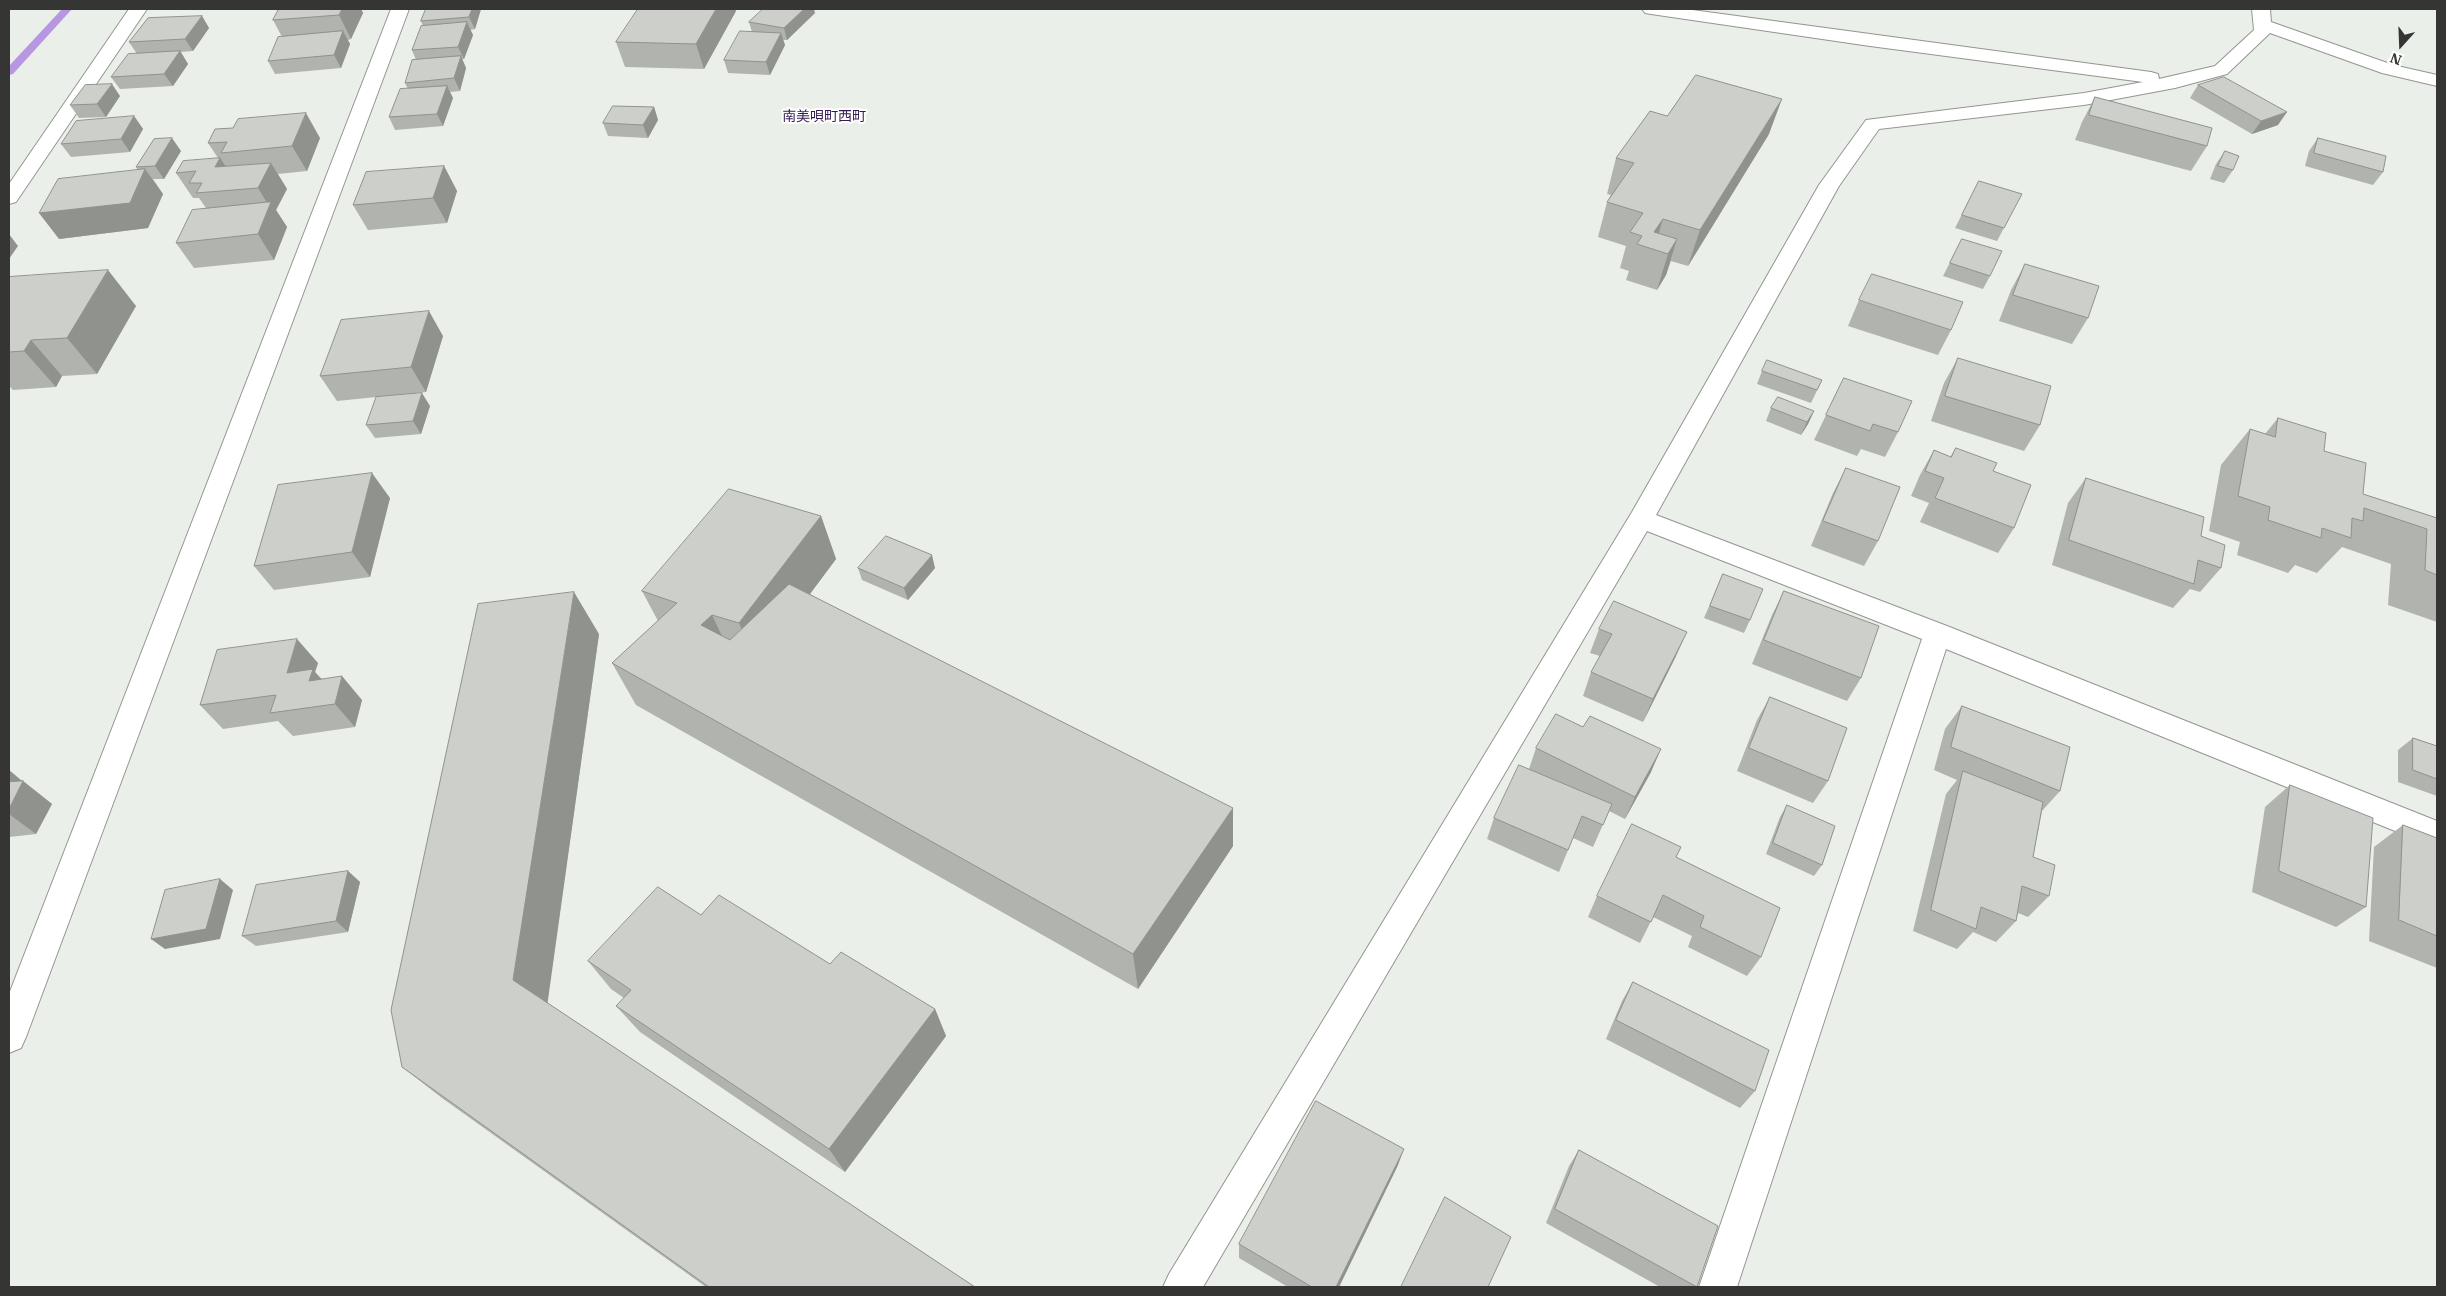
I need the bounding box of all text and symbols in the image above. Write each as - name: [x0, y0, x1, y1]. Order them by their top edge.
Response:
- north arrow: [2376, 20, 2426, 70]
- text: N: [2388, 49, 2404, 69]
- district label: 南美唄町西町: [782, 109, 866, 125]

